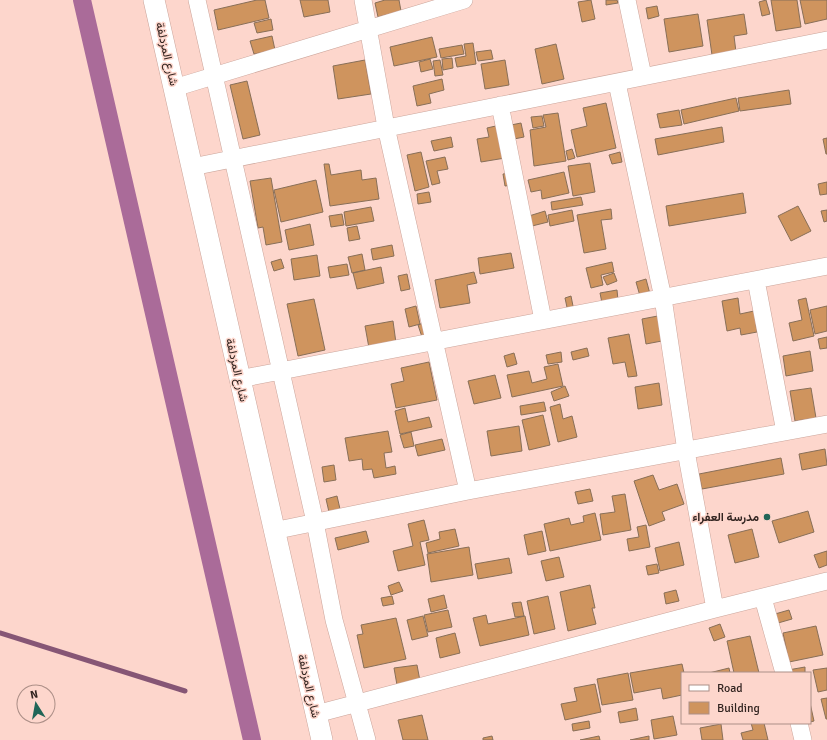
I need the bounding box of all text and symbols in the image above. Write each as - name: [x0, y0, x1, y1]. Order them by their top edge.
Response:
- street label: شارع المزدلفة: [151, 21, 181, 88]
- street label: شارع المزدلفة: [221, 337, 251, 404]
- place label: مدرسة العفراء: [692, 510, 759, 525]
- marker: مدرسة العفراء: [762, 512, 772, 522]
- street label: شارع المزدلفة: [293, 653, 323, 720]
- legend: [681, 672, 811, 724]
- text: Road: [717, 681, 743, 696]
- north arrow: [16, 684, 56, 724]
- text: N: [29, 688, 39, 702]
- text: Building: [717, 701, 760, 716]

